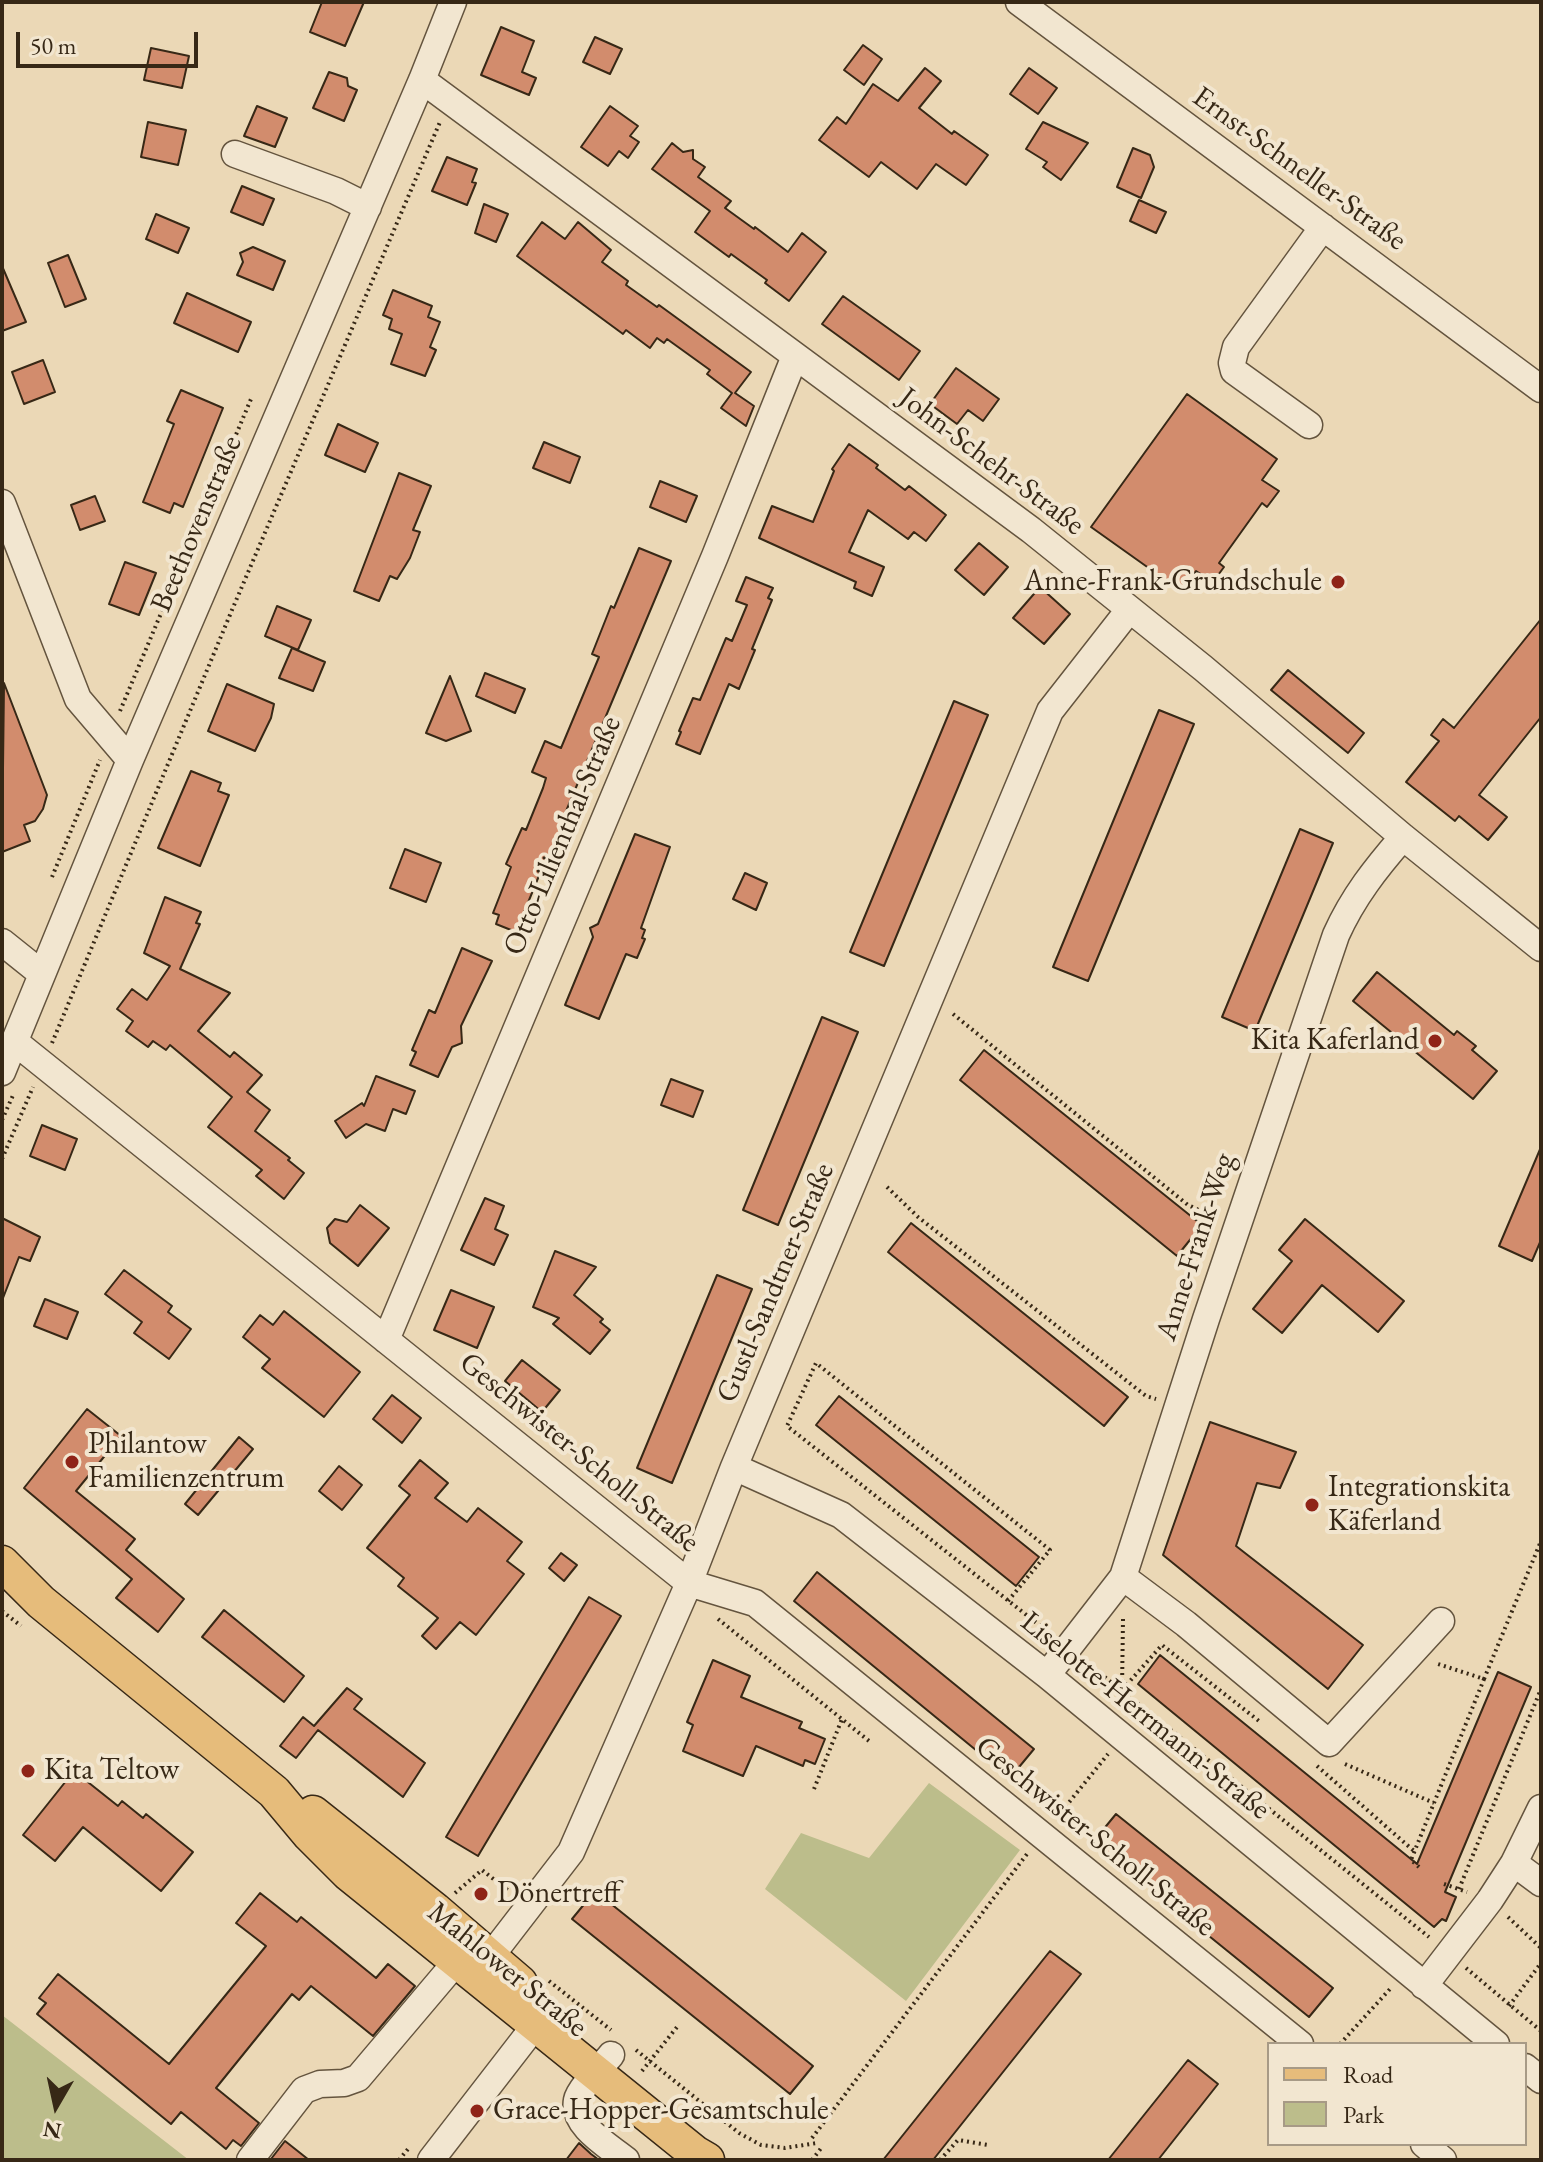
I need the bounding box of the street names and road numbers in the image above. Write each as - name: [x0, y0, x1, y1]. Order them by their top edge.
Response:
- street label: Ernst-Schneller-Straße: [1185, 79, 1413, 259]
- street label: John-Schehr-Straße: [891, 380, 1091, 544]
- street label: Beethovenstraße: [144, 431, 250, 617]
- street label: Otto-Lilienthal-Straße: [496, 711, 630, 961]
- street label: Anne-Frank-Weg: [1149, 1149, 1243, 1345]
- street label: Gustl-Sandtner-Straße: [709, 1158, 843, 1408]
- street label: Geschwister-Scholl-Straße: [452, 1345, 706, 1561]
- street label: Liselotte-Herrmann-Straße: [1013, 1604, 1277, 1828]
- street label: Geschwister-Scholl-Straße: [968, 1729, 1222, 1945]
- street label: Mahlower Straße: [420, 1895, 594, 2045]

